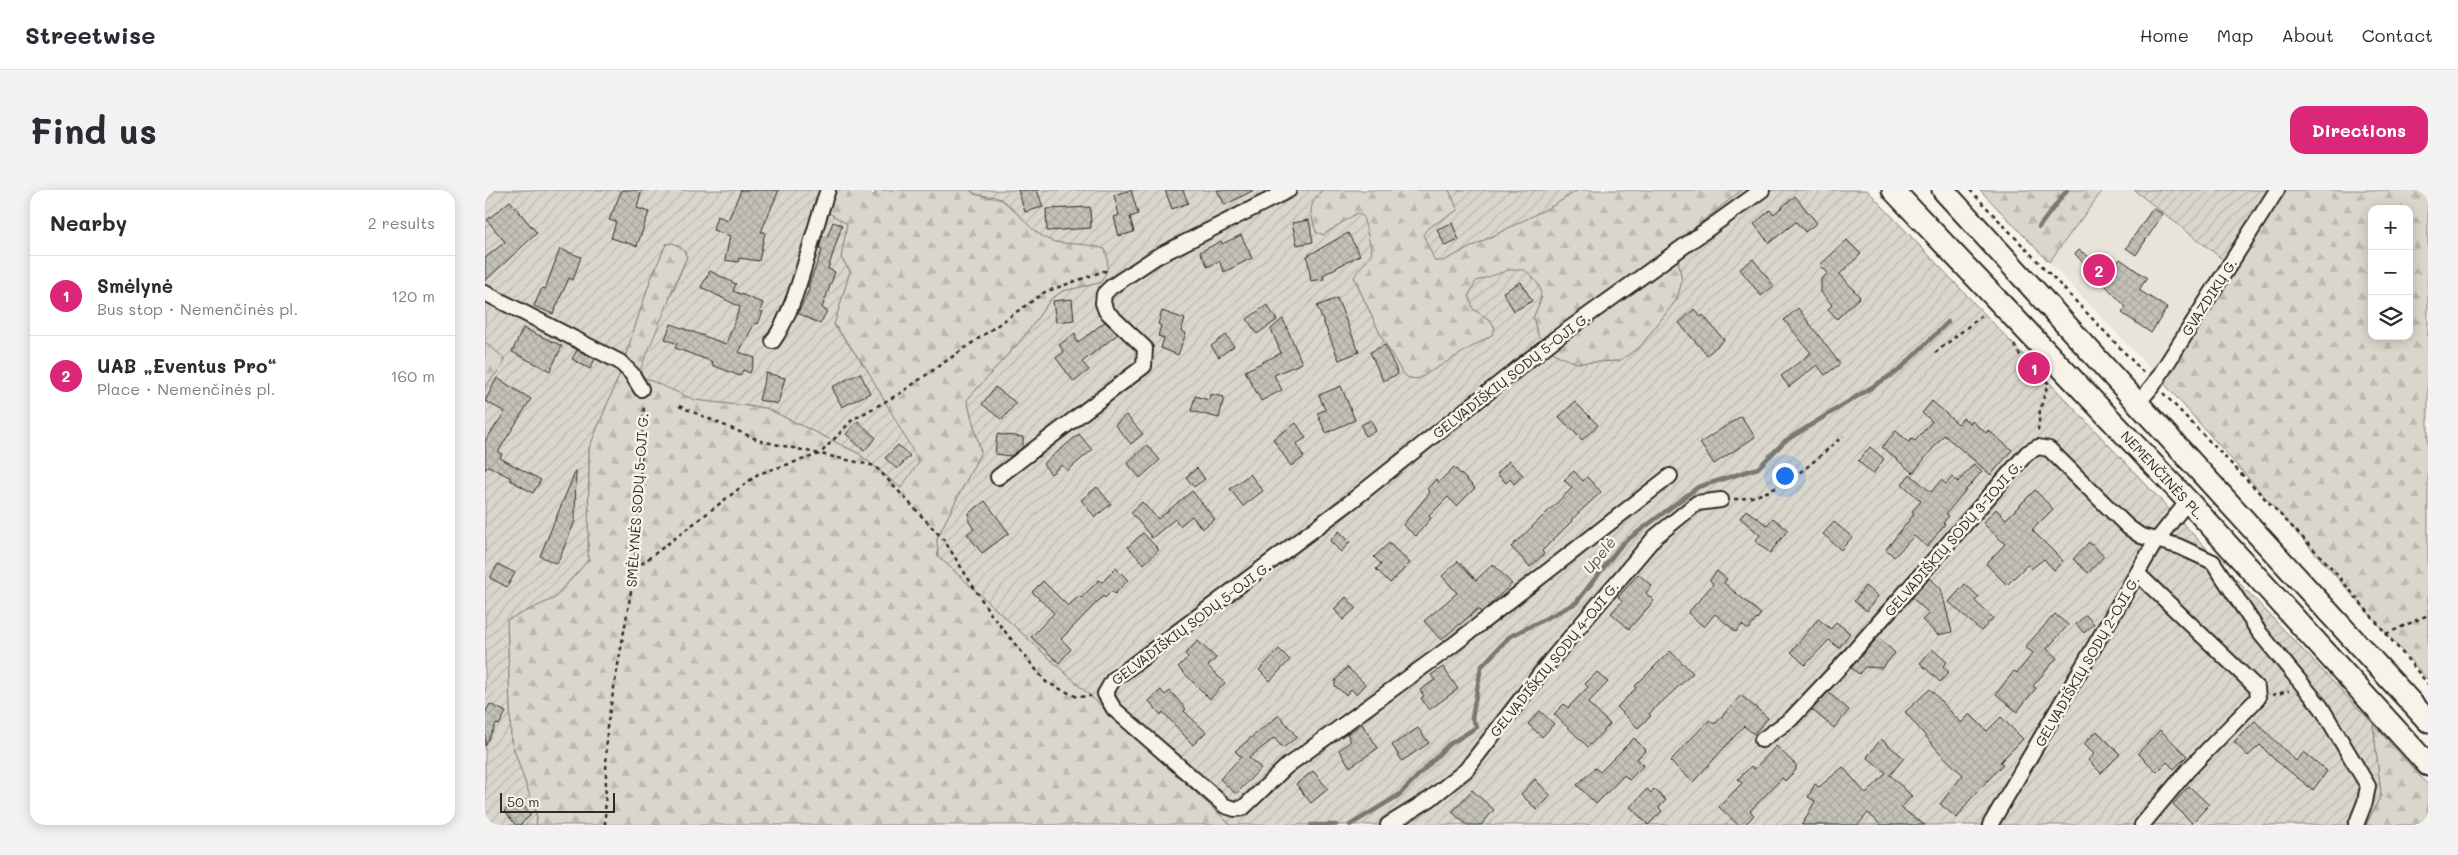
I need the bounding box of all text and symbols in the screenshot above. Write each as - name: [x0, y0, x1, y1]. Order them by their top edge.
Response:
- text: Streetwise: [25, 19, 155, 50]
- text: Home: [2140, 23, 2189, 47]
- text: Map: [2217, 23, 2253, 47]
- text: About: [2281, 23, 2334, 47]
- text: Contact: [2362, 23, 2433, 47]
- button: Directions: [2290, 106, 2428, 154]
- text: Find us: [30, 107, 157, 153]
- map controls: [2368, 205, 2413, 340]
- button: +: [2368, 205, 2413, 250]
- text: Nearby: [50, 209, 127, 236]
- text: 2 results: [368, 212, 435, 233]
- button: −: [2368, 250, 2413, 295]
- pin: 2: [2083, 251, 2115, 289]
- street label: GVAZDIKŲ G.: [2177, 255, 2241, 339]
- text: Smėlynė: [97, 273, 173, 298]
- text: 1: [62, 285, 70, 306]
- text: 120 m: [391, 285, 435, 306]
- button: layers: [2368, 295, 2413, 340]
- text: Bus stop · Nemenčinės pl.: [97, 298, 298, 319]
- street label: GELVADIŠKIŲ SODŲ 5-OJI G.: [1428, 308, 1594, 442]
- pin: 1: [2018, 349, 2050, 387]
- text: UAB „Eventus Pro“: [97, 353, 277, 378]
- text: 2: [62, 365, 70, 386]
- text: 160 m: [390, 365, 435, 386]
- text: Place · Nemenčinės pl.: [97, 378, 275, 399]
- street label: SMĖLYNĖS SODŲ 5-OJI G.: [621, 412, 653, 588]
- street label: NEMENČINĖS PL.: [2117, 427, 2209, 523]
- street label: GELVADIŠKIŲ SODŲ 3-IOJI G.: [1880, 456, 2026, 620]
- your location: [1772, 463, 1798, 489]
- water label: Upelė: [1578, 533, 1620, 577]
- street label: GELVADIŠKIŲ SODŲ 5-OJI G.: [1107, 557, 1275, 689]
- street label: GELVADIŠKIŲ SODŲ 2-OJI G.: [2030, 572, 2144, 750]
- street label: GELVADIŠKIŲ SODŲ 4-OJI G.: [1485, 577, 1623, 741]
- scale bar: [500, 790, 615, 813]
- text: 50 m: [507, 792, 539, 811]

